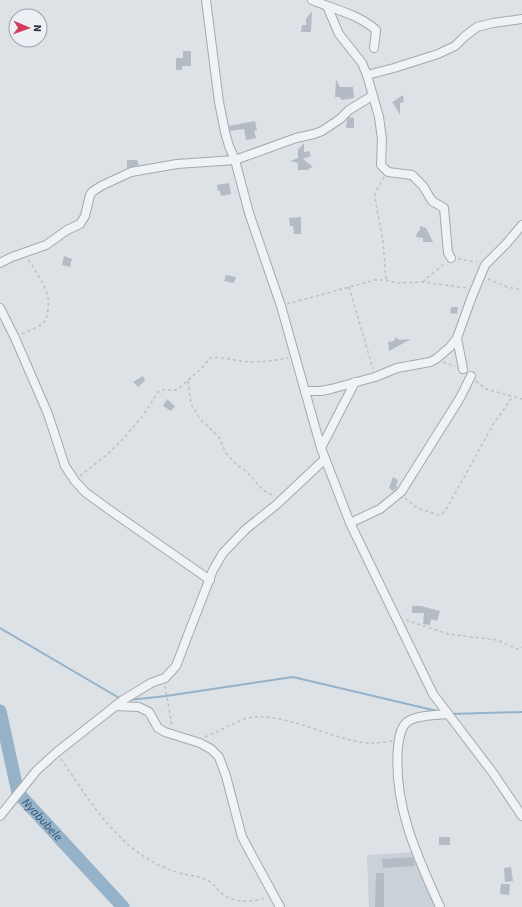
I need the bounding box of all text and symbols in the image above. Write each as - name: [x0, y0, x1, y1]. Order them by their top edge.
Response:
- north arrow: [8, 8, 48, 48]
- text: N: [30, 24, 45, 32]
- water label: Nyabubele: [18, 794, 67, 845]

